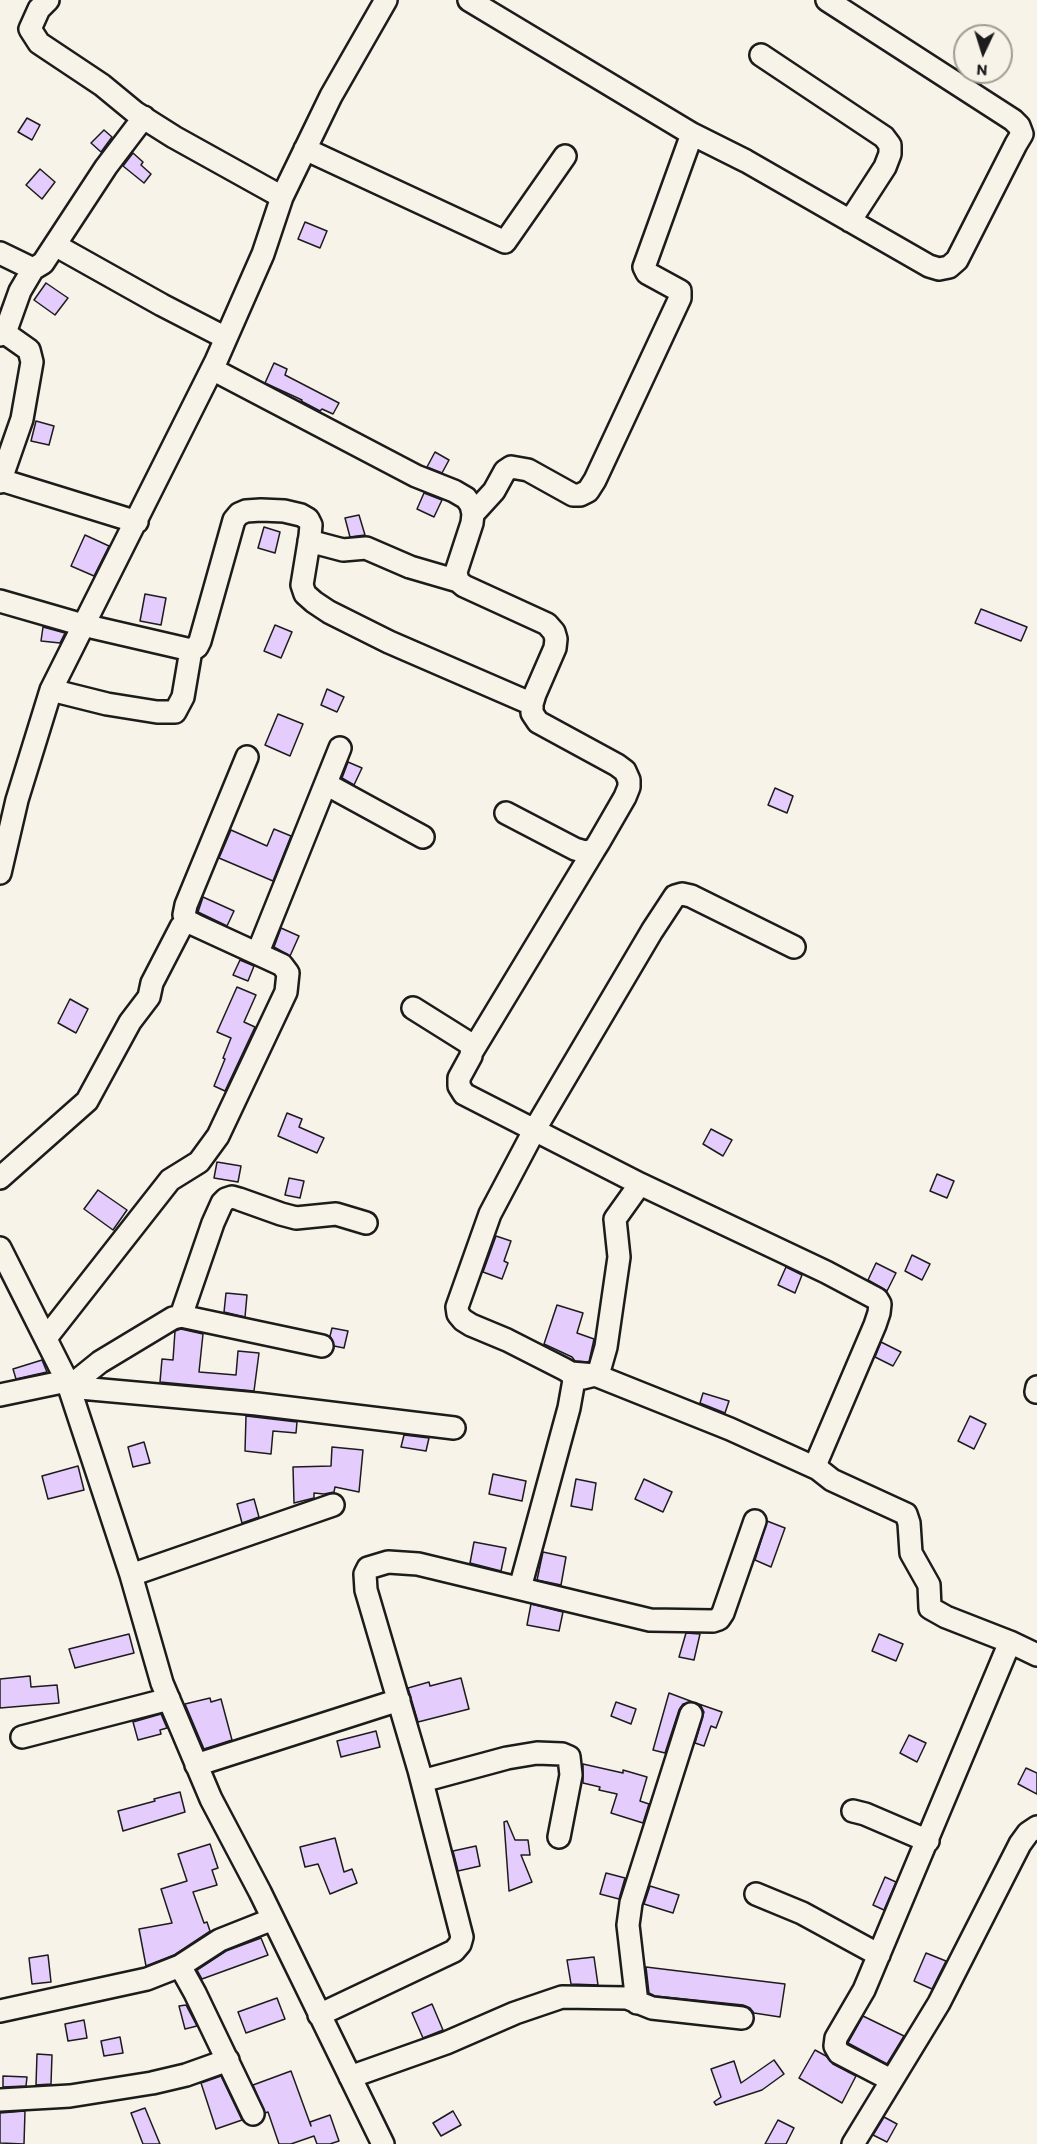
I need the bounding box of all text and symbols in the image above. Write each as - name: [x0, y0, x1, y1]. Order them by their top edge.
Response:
- north arrow: [953, 24, 1013, 84]
- text: N: [976, 61, 988, 80]

